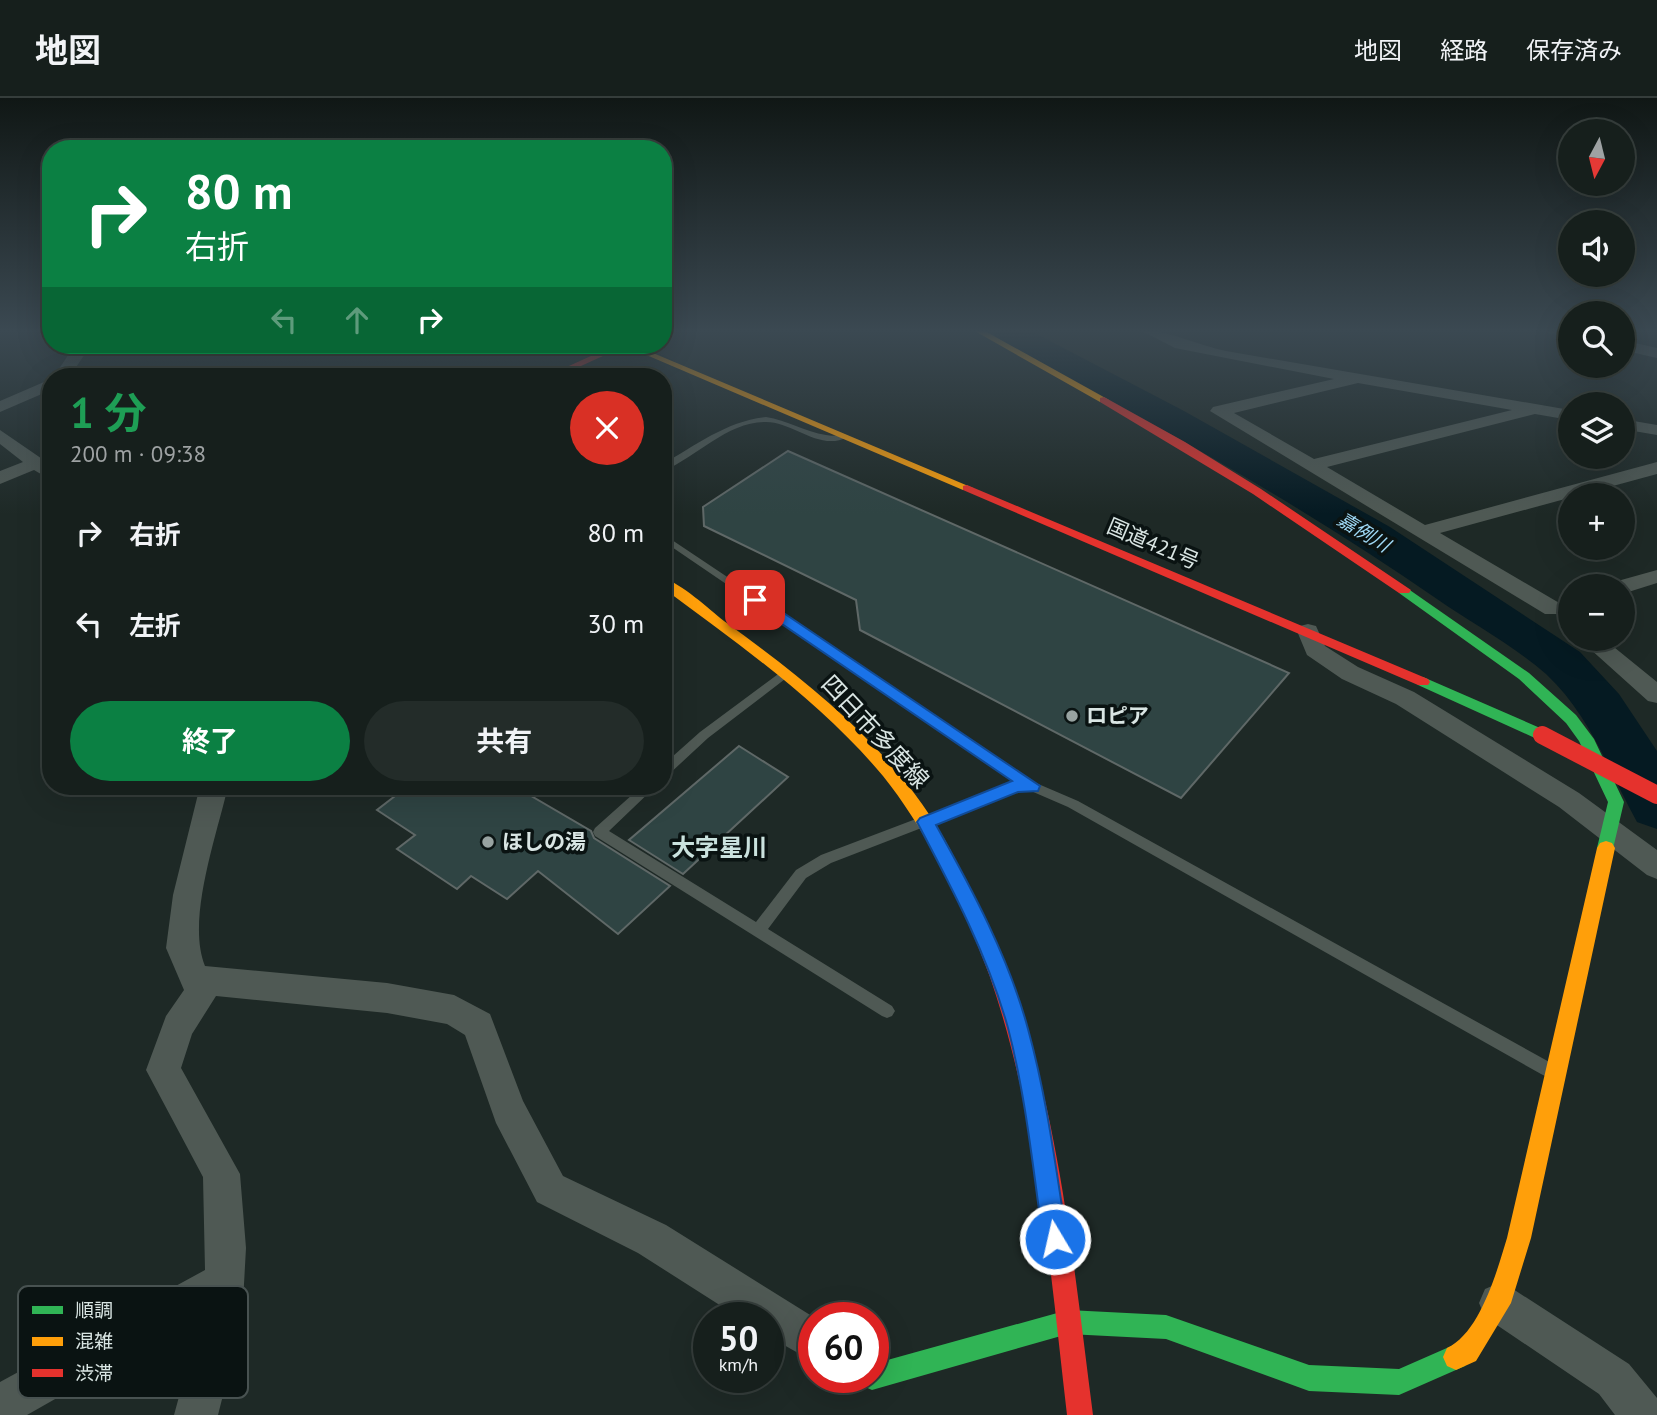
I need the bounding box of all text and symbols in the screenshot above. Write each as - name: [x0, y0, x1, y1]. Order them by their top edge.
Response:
- text: 地図: [35, 28, 101, 71]
- text: 地図: [1354, 35, 1402, 66]
- text: 経路: [1440, 35, 1488, 66]
- text: 保存済み: [1526, 35, 1622, 66]
- north arrow: [1558, 119, 1634, 196]
- map controls: [1558, 119, 1635, 651]
- text: 80 m: [185, 159, 292, 223]
- icon: right: [70, 168, 161, 259]
- button: sound: [1558, 210, 1635, 287]
- text: 右折: [185, 225, 249, 267]
- icon: left: [265, 301, 303, 339]
- icon: ahead: [338, 301, 376, 339]
- icon: right: [411, 301, 449, 339]
- button: search: [1558, 301, 1635, 378]
- text: 1 分: [70, 385, 146, 440]
- button: close: [570, 391, 644, 465]
- button: layers: [1558, 392, 1635, 469]
- text: 200 m · 09:38: [70, 439, 206, 468]
- button: +: [1558, 483, 1635, 560]
- water label: 嘉例川: [1333, 507, 1396, 558]
- street label: 国道421号: [1103, 512, 1203, 575]
- icon: right: [70, 514, 108, 552]
- text: 80 m: [588, 516, 644, 549]
- text: 右折: [129, 518, 181, 551]
- pin: [725, 570, 785, 630]
- button: −: [1558, 574, 1635, 651]
- icon: arrive: [736, 581, 774, 619]
- icon: left: [70, 605, 108, 643]
- text: 30 m: [588, 607, 644, 640]
- text: 左折: [129, 609, 181, 642]
- street label: 四日市多度線: [815, 668, 936, 795]
- button: 終了: [70, 701, 350, 781]
- button: 共有: [364, 701, 644, 781]
- place label: ロピア: [1086, 702, 1149, 729]
- marker: ロピア: [1064, 708, 1080, 724]
- place label: ほしの湯: [502, 828, 586, 855]
- district label: 大字星川: [671, 832, 767, 863]
- marker: ほしの湯: [480, 834, 496, 850]
- position arrow: [1018, 1202, 1092, 1276]
- legend: [18, 1286, 248, 1398]
- text: 順調: [75, 1298, 113, 1322]
- speed limit sign: 60: [798, 1302, 889, 1393]
- text: 50: [719, 1315, 758, 1361]
- text: 混雑: [75, 1329, 113, 1353]
- text: km/h: [719, 1353, 758, 1376]
- text: 渋滞: [75, 1361, 113, 1385]

